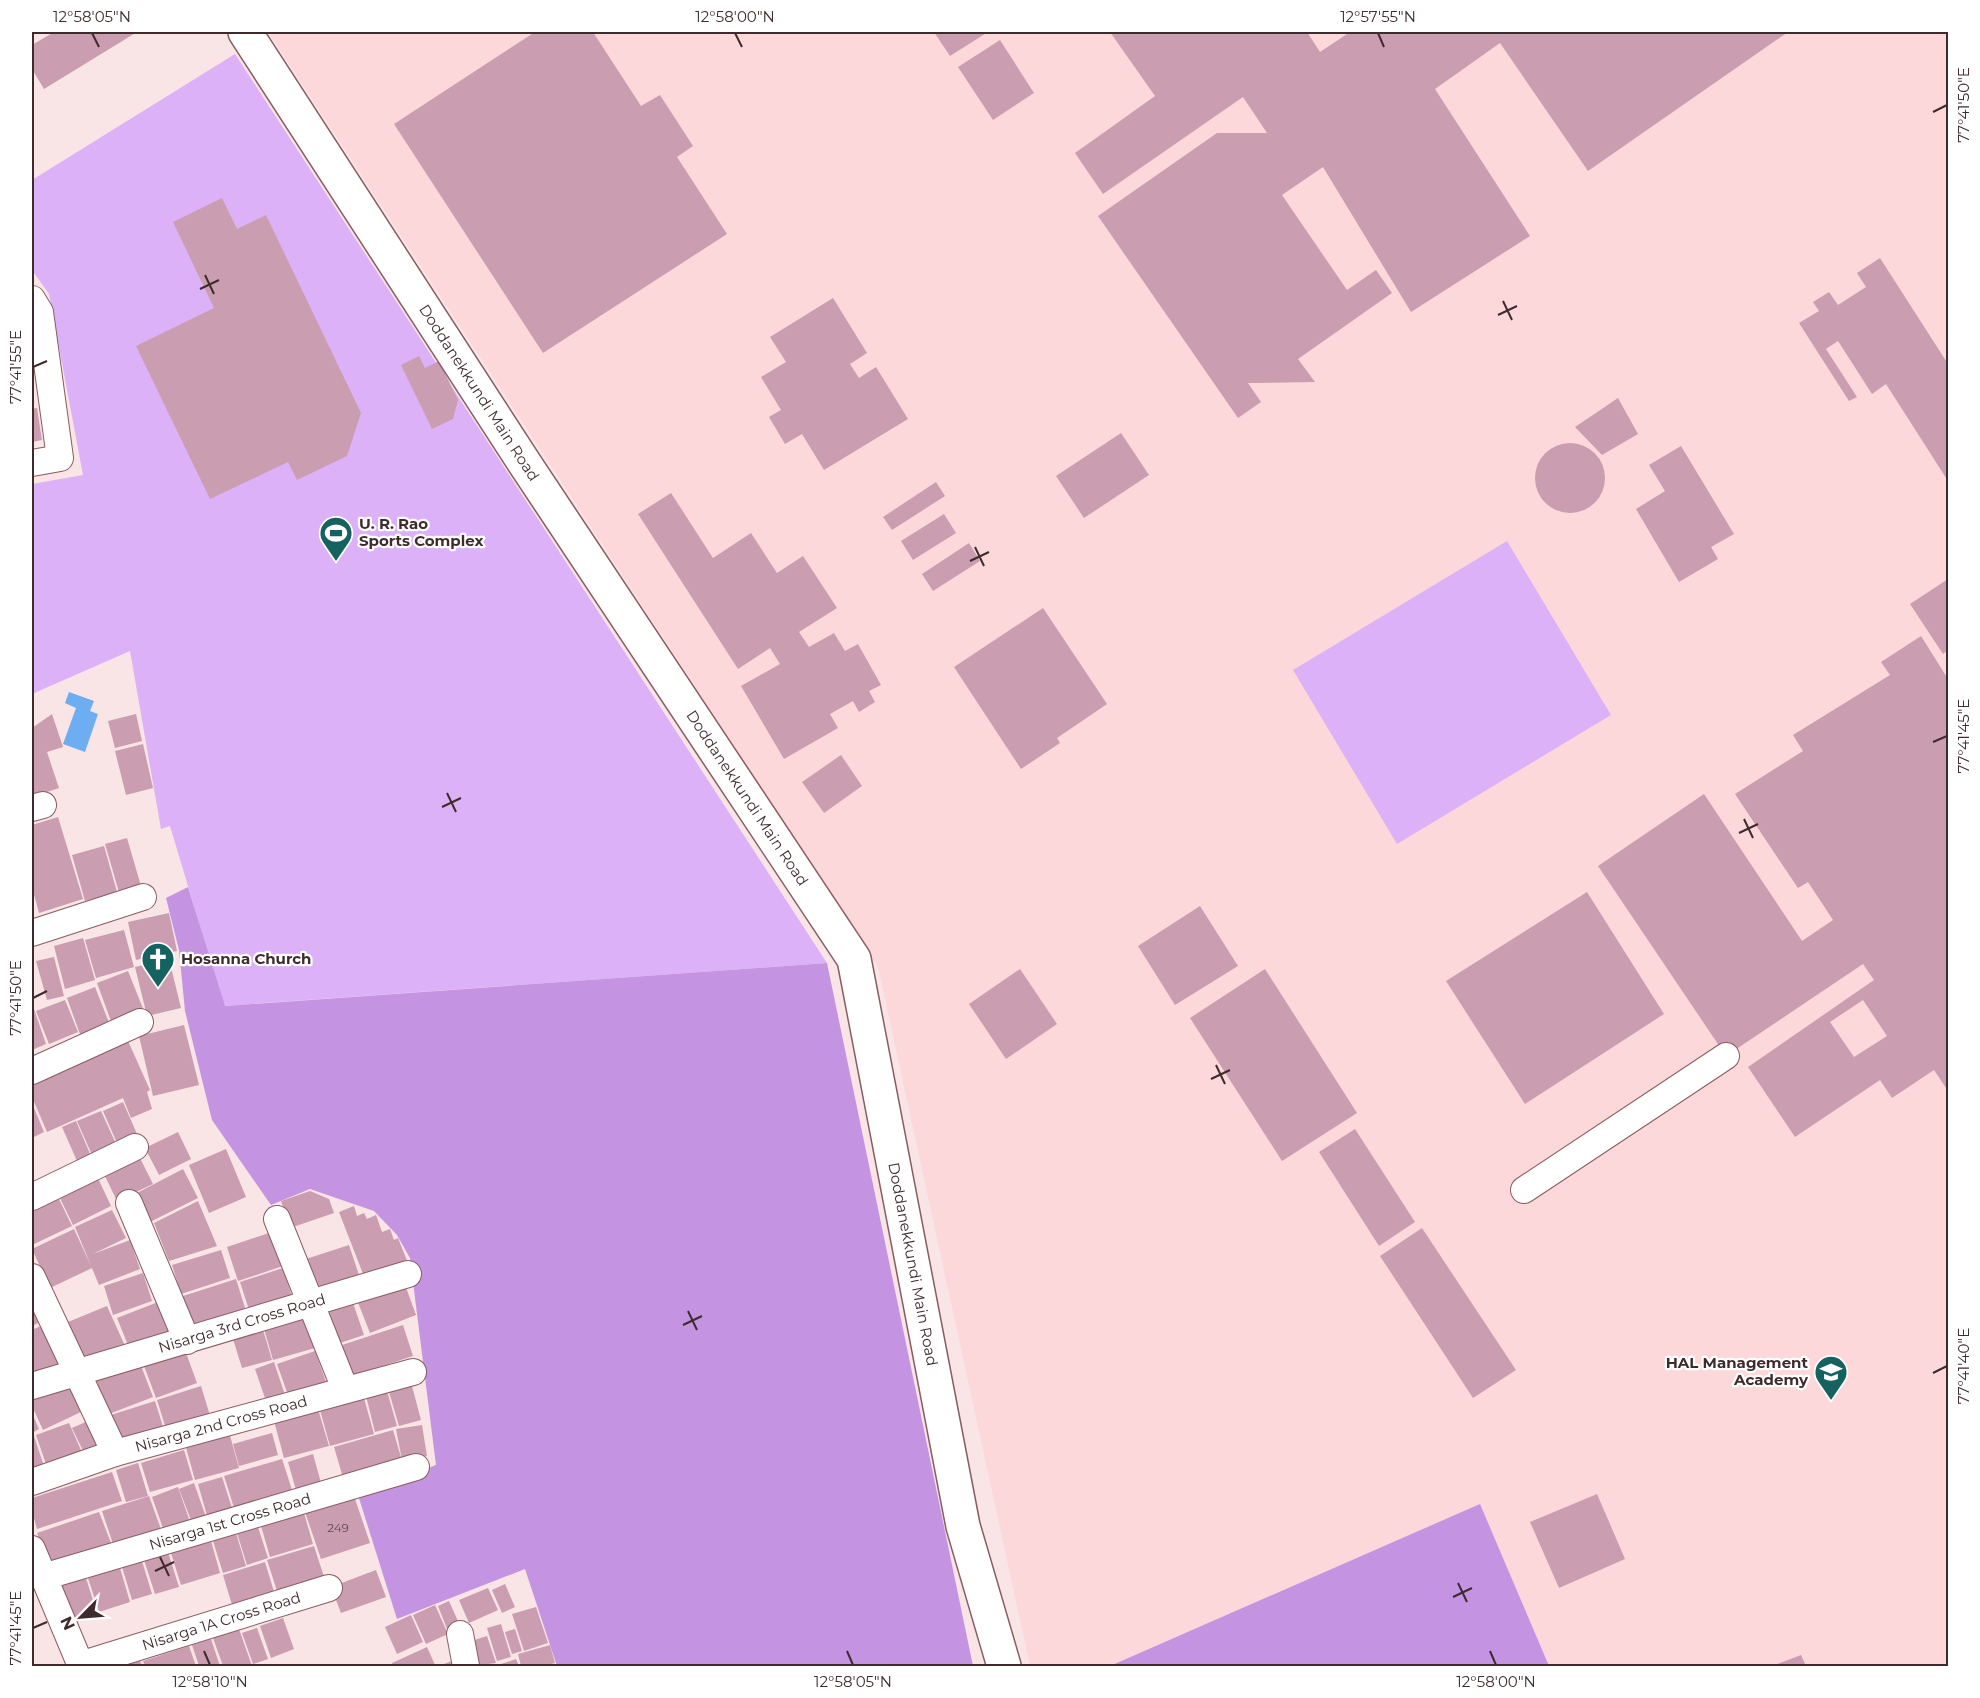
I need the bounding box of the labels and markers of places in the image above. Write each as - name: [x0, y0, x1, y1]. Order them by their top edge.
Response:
- place label: U. R. Rao Sports Complex: [359, 514, 483, 550]
- sports icon: U. R. Rao Sports Complex: [318, 515, 354, 562]
- church icon: Hosanna Church: [140, 941, 176, 988]
- place label: Hosanna Church: [181, 949, 311, 968]
- place label: HAL Management Academy: [1666, 1353, 1809, 1389]
- school or university icon: HAL Management Academy: [1813, 1354, 1849, 1401]

